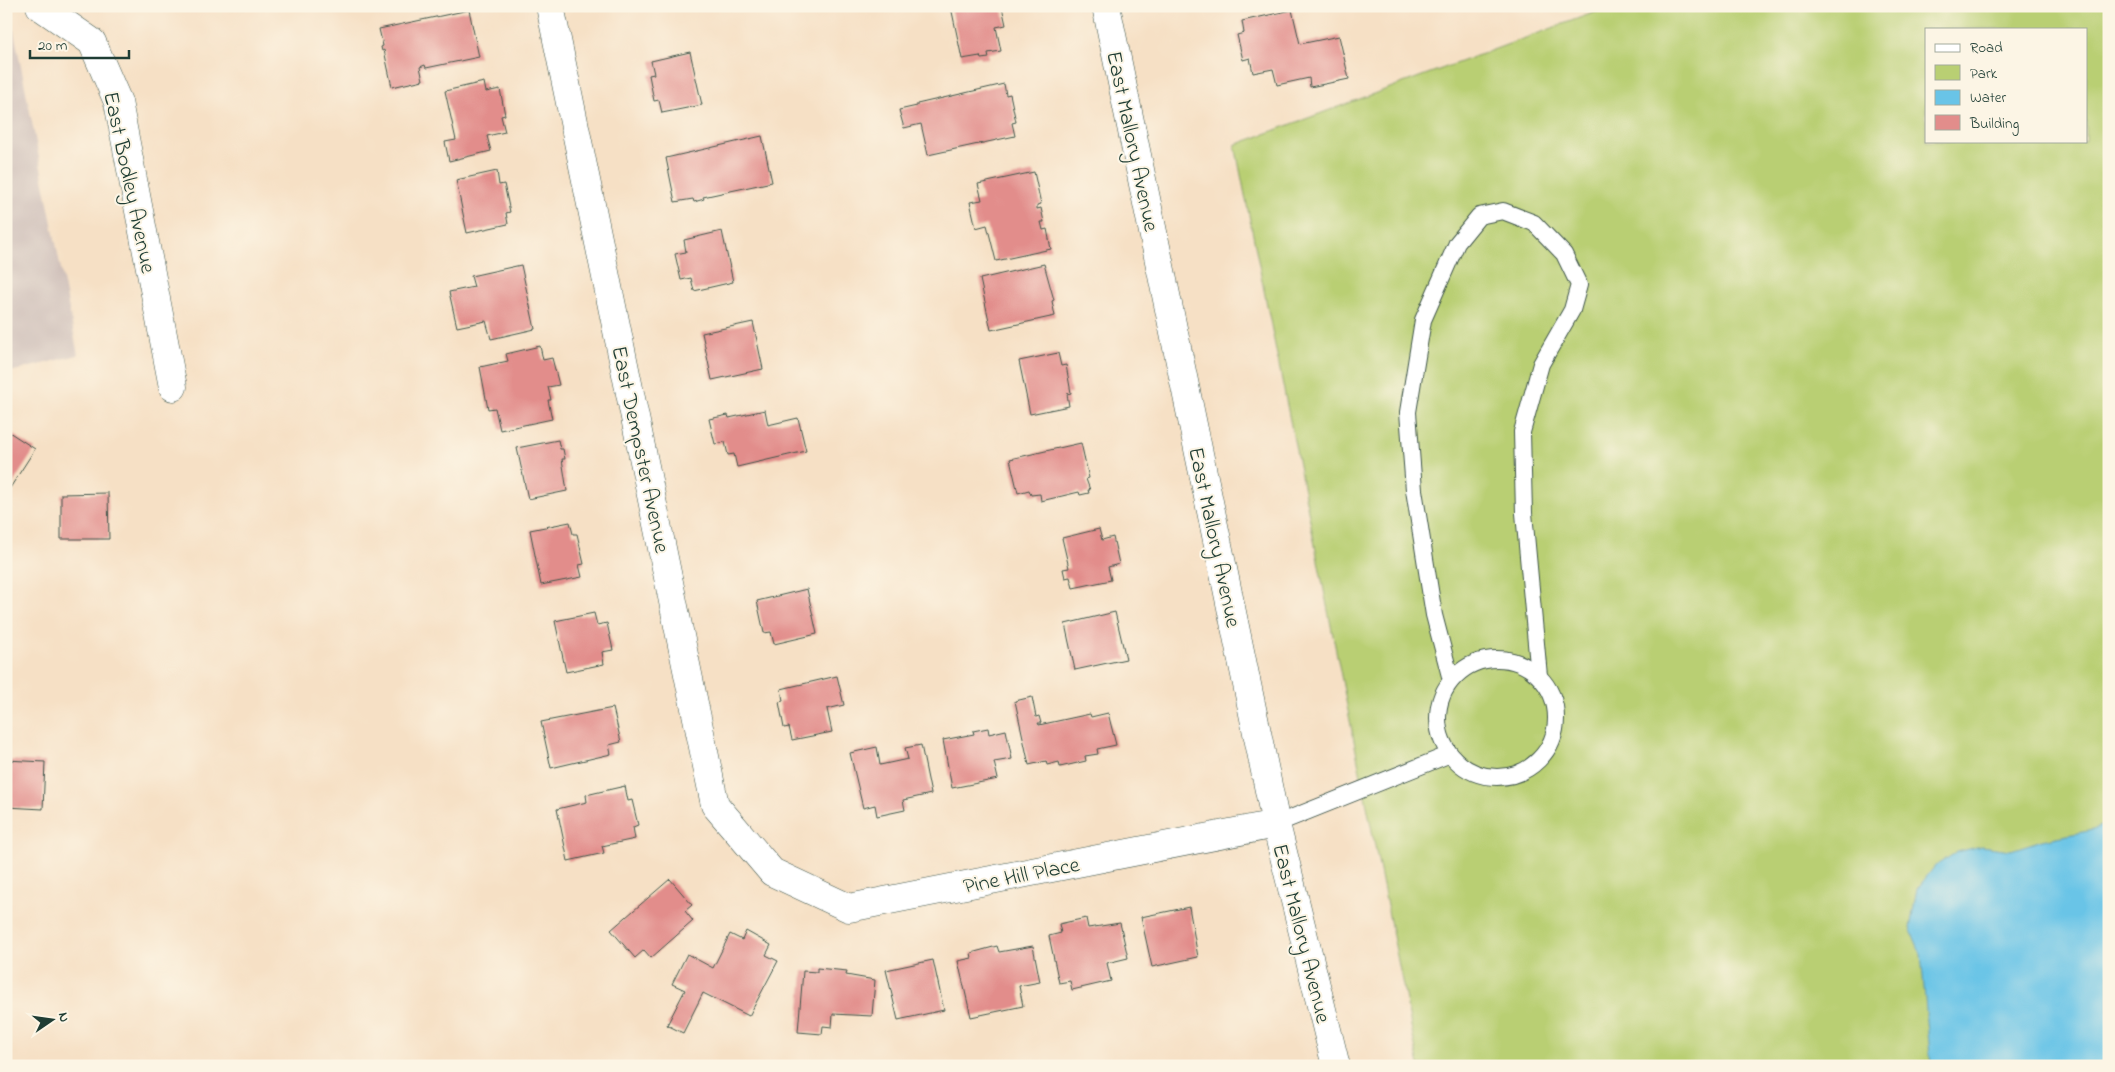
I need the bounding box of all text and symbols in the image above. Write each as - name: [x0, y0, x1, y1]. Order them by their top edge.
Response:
- scale bar: [30, 28, 129, 60]
- legend: [1925, 28, 2088, 142]
- text: 20 m: [38, 35, 68, 57]
- text: Road: [1970, 37, 2003, 59]
- street label: East Mallory Avenue: [1095, 48, 1166, 235]
- text: Park: [1970, 63, 1998, 85]
- text: Water: [1970, 87, 2006, 109]
- street label: East Bodley Avenue: [92, 89, 163, 277]
- text: Building: [1969, 113, 2019, 136]
- street label: East Dempster Avenue: [601, 343, 677, 556]
- street label: East Mallory Avenue: [1177, 444, 1248, 631]
- street label: East Mallory Avenue: [1261, 841, 1338, 1027]
- street label: Pine Hill Place: [961, 850, 1083, 904]
- north arrow: [28, 994, 78, 1044]
- text: N: [52, 1010, 74, 1024]

